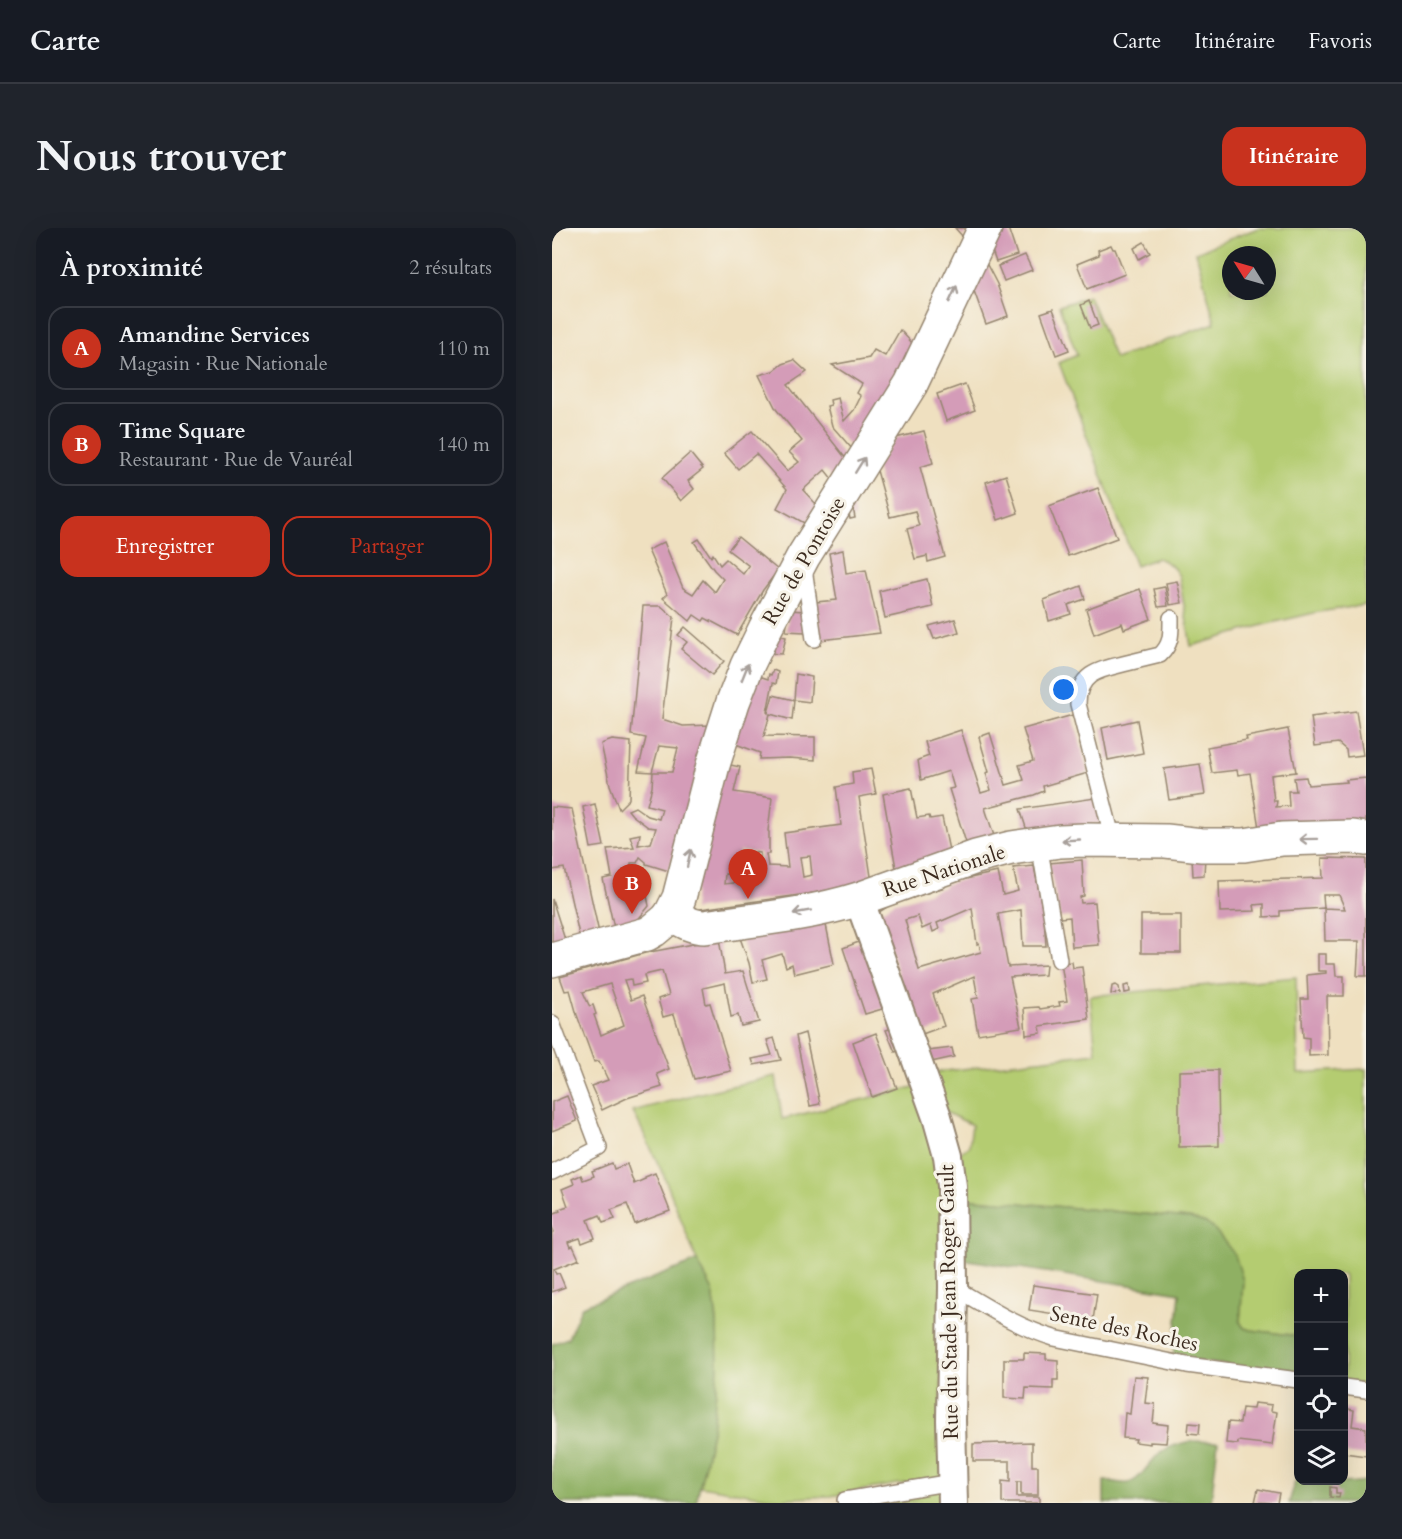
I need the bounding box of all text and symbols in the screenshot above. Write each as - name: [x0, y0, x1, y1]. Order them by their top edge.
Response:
- text: Carte: [30, 22, 101, 60]
- text: Carte: [1112, 27, 1161, 56]
- text: Itinéraire: [1194, 27, 1275, 56]
- text: Favoris: [1308, 27, 1372, 56]
- button: Itinéraire: [1222, 127, 1366, 186]
- text: Nous trouver: [36, 128, 286, 185]
- north arrow: [1222, 246, 1276, 300]
- text: À proximité: [60, 250, 203, 285]
- text: 2 résultats: [409, 254, 492, 281]
- one-way arrow: [948, 285, 960, 303]
- text: Amandine Services: [119, 320, 310, 350]
- text: A: [74, 335, 89, 362]
- text: 110 m: [437, 335, 490, 362]
- text: Magasin · Rue Nationale: [119, 350, 328, 377]
- text: Time Square: [119, 416, 246, 446]
- text: B: [74, 431, 89, 458]
- text: 140 m: [437, 431, 490, 458]
- text: Restaurant · Rue de Vauréal: [119, 446, 353, 473]
- one-way arrow: [855, 457, 867, 474]
- street label: Rue de Pontoise: [756, 491, 852, 631]
- button: Enregistrer: [60, 516, 270, 577]
- button: Partager: [282, 516, 492, 577]
- one-way arrow: [740, 663, 751, 682]
- your location: [1049, 675, 1078, 704]
- one-way arrow: [1298, 833, 1318, 844]
- one-way arrow: [1062, 835, 1082, 846]
- street label: Rue Nationale: [879, 837, 1009, 905]
- one-way arrow: [684, 849, 695, 869]
- pin: A: [728, 850, 768, 899]
- pin: B: [612, 864, 652, 914]
- one-way arrow: [793, 907, 813, 918]
- street label: Rue du Stade Jean Roger Gault: [932, 1164, 966, 1440]
- map controls: [1294, 1269, 1348, 1485]
- button: +: [1294, 1269, 1348, 1323]
- street label: Sente des Roches: [1047, 1299, 1201, 1359]
- button: −: [1294, 1323, 1348, 1377]
- button: locate: [1294, 1377, 1348, 1431]
- button: layers: [1294, 1431, 1348, 1485]

